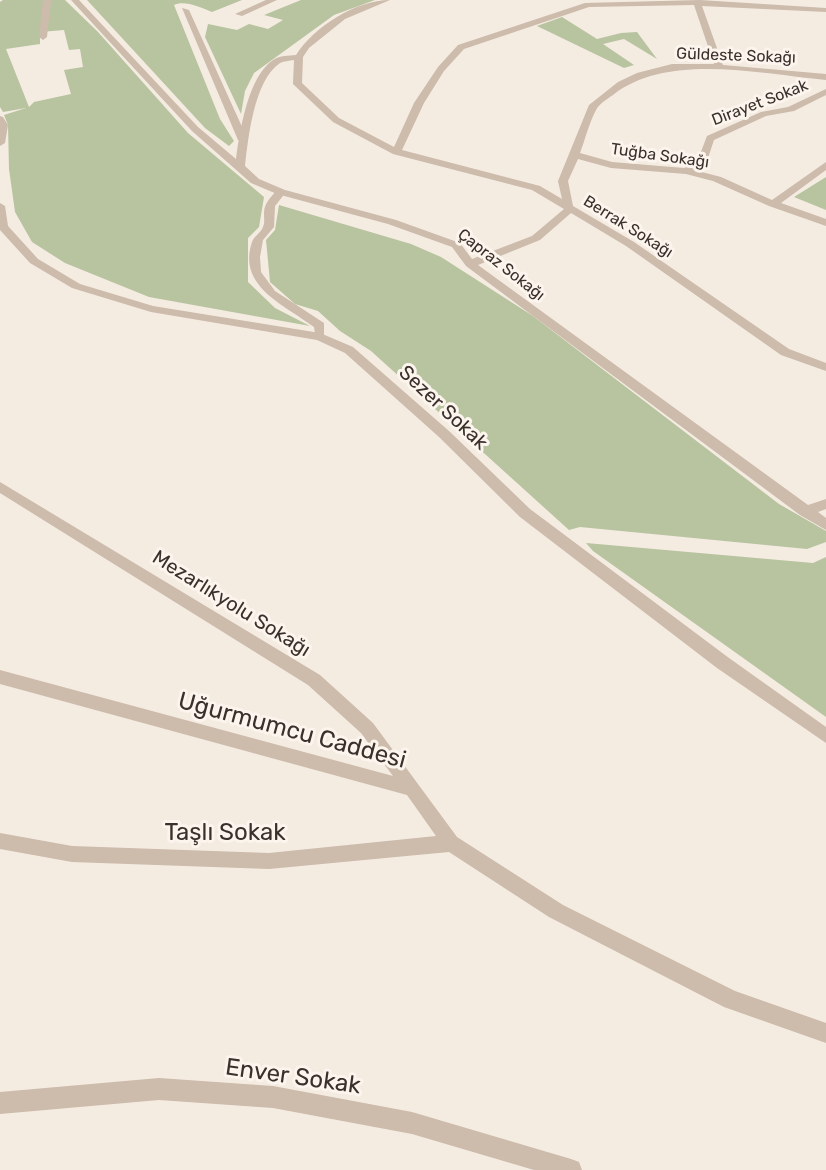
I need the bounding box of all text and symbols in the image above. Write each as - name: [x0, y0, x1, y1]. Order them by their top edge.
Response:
- street label: Güldeste Sokağı: [676, 44, 796, 68]
- street label: Dirayet Sokak: [709, 76, 811, 130]
- street label: Tuğba Sokağı: [610, 140, 710, 172]
- street label: Berrak Sokağı: [580, 192, 676, 262]
- street label: Çapraz Sokağı: [454, 225, 548, 305]
- street label: Sezer Sokak: [394, 361, 492, 455]
- street label: Mezarlıkyolu Sokağı: [148, 546, 314, 662]
- street label: Uğurmumcu Caddesi: [175, 687, 409, 775]
- street label: Taşlı Sokak: [164, 819, 286, 847]
- street label: Enver Sokak: [223, 1053, 363, 1101]

